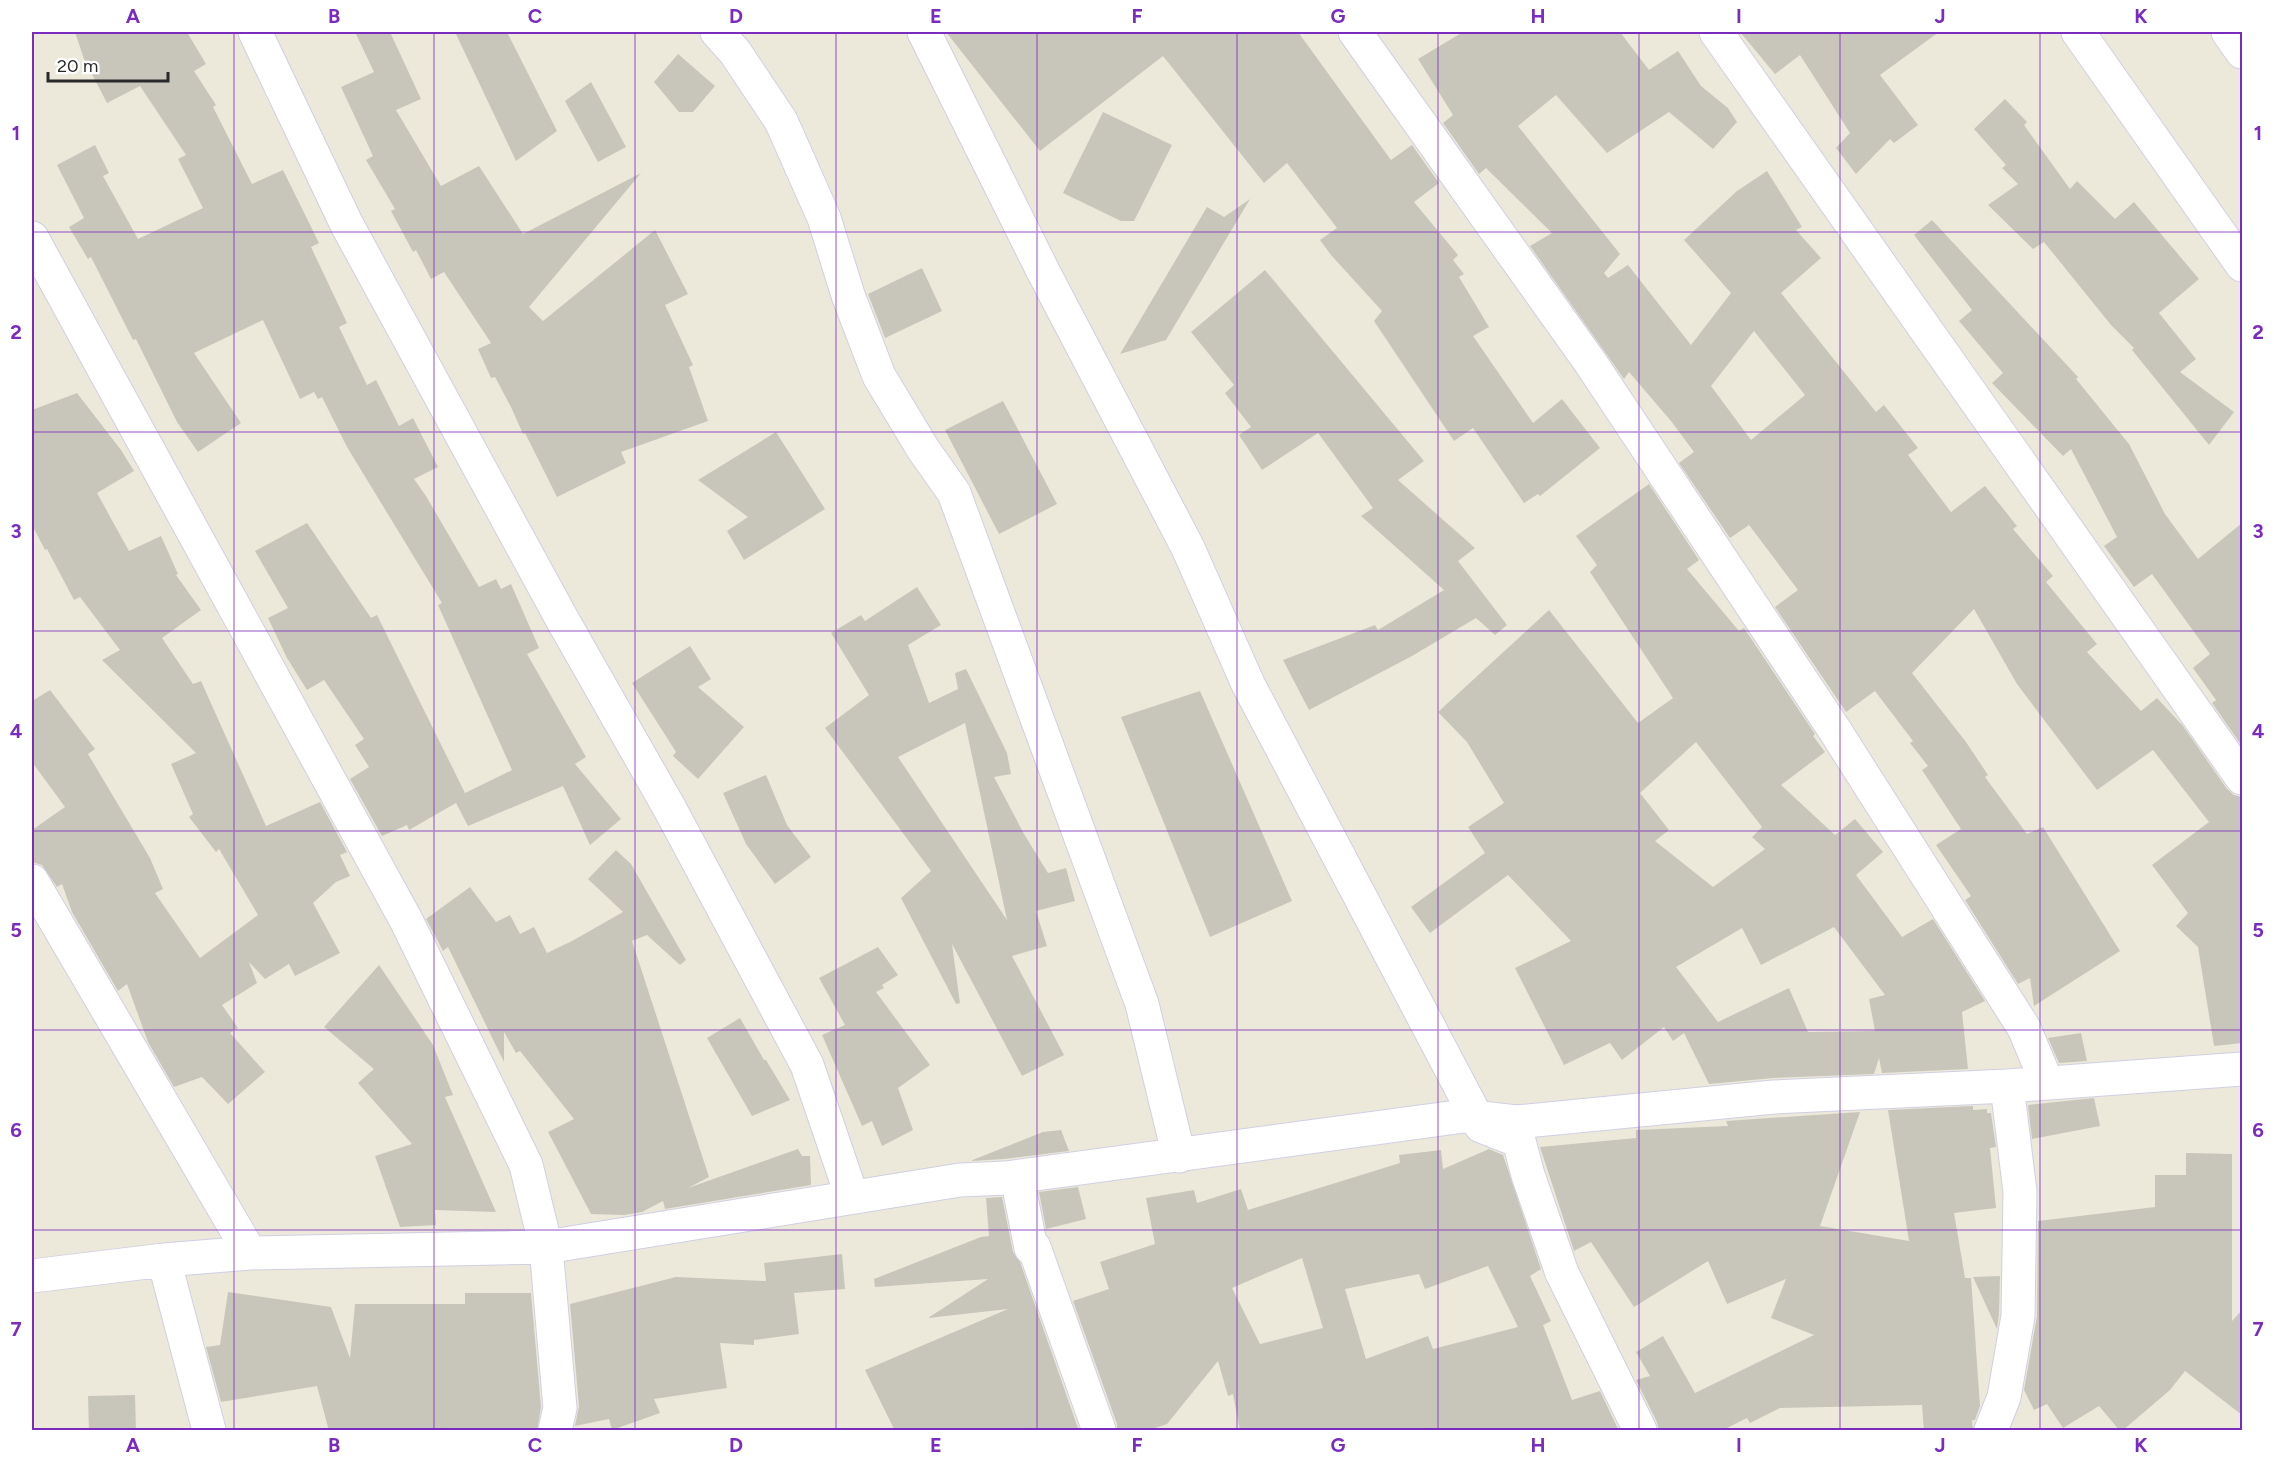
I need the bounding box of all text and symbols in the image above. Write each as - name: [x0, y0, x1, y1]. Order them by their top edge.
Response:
- text: A: [126, 4, 141, 28]
- text: B: [328, 4, 340, 28]
- text: C: [528, 4, 542, 28]
- text: D: [729, 4, 743, 28]
- text: E: [930, 4, 942, 28]
- text: F: [1131, 4, 1143, 28]
- text: G: [1331, 4, 1346, 28]
- text: H: [1531, 4, 1546, 28]
- text: I: [1736, 4, 1742, 28]
- text: J: [1934, 4, 1946, 28]
- text: K: [2134, 4, 2148, 28]
- scale bar: [48, 45, 168, 83]
- text: 20 m: [57, 55, 98, 77]
- text: 1: [12, 121, 20, 145]
- text: 1: [2254, 121, 2262, 145]
- text: 2: [10, 320, 22, 344]
- text: 2: [2252, 320, 2264, 344]
- text: 3: [10, 519, 22, 543]
- text: 3: [2252, 519, 2264, 543]
- text: 4: [10, 719, 23, 743]
- text: 4: [2252, 719, 2265, 743]
- text: 5: [10, 918, 22, 942]
- text: 5: [2252, 918, 2264, 942]
- text: 6: [10, 1118, 22, 1142]
- text: 6: [2252, 1118, 2264, 1142]
- text: 7: [10, 1317, 22, 1341]
- text: 7: [2252, 1317, 2264, 1341]
- text: A: [126, 1433, 141, 1457]
- text: B: [328, 1433, 340, 1457]
- text: C: [528, 1433, 542, 1457]
- text: D: [729, 1433, 743, 1457]
- text: E: [930, 1433, 942, 1457]
- text: F: [1131, 1433, 1143, 1457]
- text: G: [1331, 1433, 1346, 1457]
- text: H: [1531, 1433, 1546, 1457]
- text: I: [1736, 1433, 1742, 1457]
- text: J: [1934, 1433, 1946, 1457]
- text: K: [2134, 1433, 2148, 1457]

